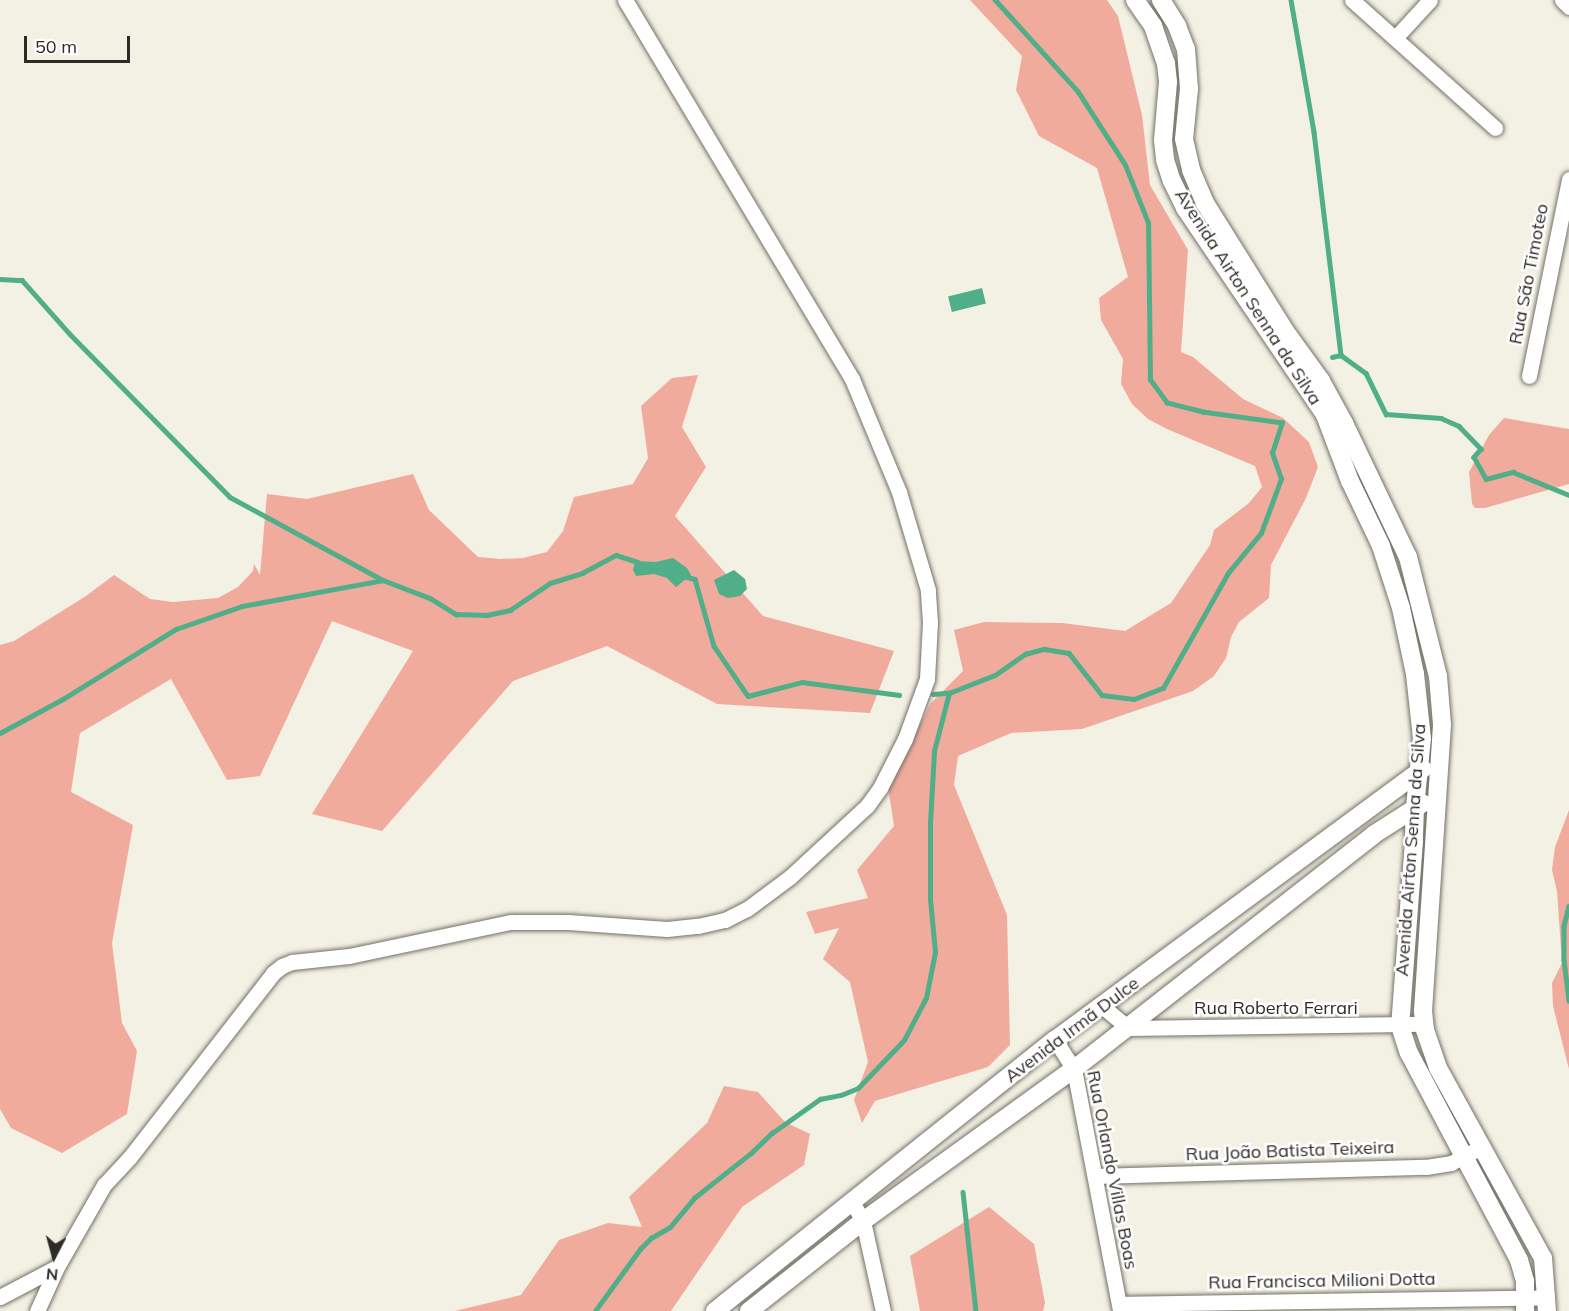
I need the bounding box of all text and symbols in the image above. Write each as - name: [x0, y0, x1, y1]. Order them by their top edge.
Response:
- scale bar: [27, 24, 134, 62]
- text: 50 m: [35, 35, 77, 58]
- street label: Avenida Airton Senna da Silva: [1170, 185, 1326, 409]
- street label: Rua São Timoteo: [1505, 202, 1553, 346]
- street label: Avenida Airton Senna da Silva: [1391, 723, 1431, 977]
- street label: Avenida Irmã Dulce: [1001, 973, 1143, 1087]
- street label: Rua Roberto Ferrari: [1194, 997, 1358, 1019]
- street label: Rua Orlando Villas Boas: [1082, 1069, 1142, 1271]
- street label: Rua João Batista Teixeira: [1185, 1137, 1395, 1165]
- north arrow: [24, 1227, 84, 1287]
- text: N: [45, 1264, 59, 1285]
- street label: Rua Francisca Milioni Dotta: [1208, 1268, 1436, 1294]

